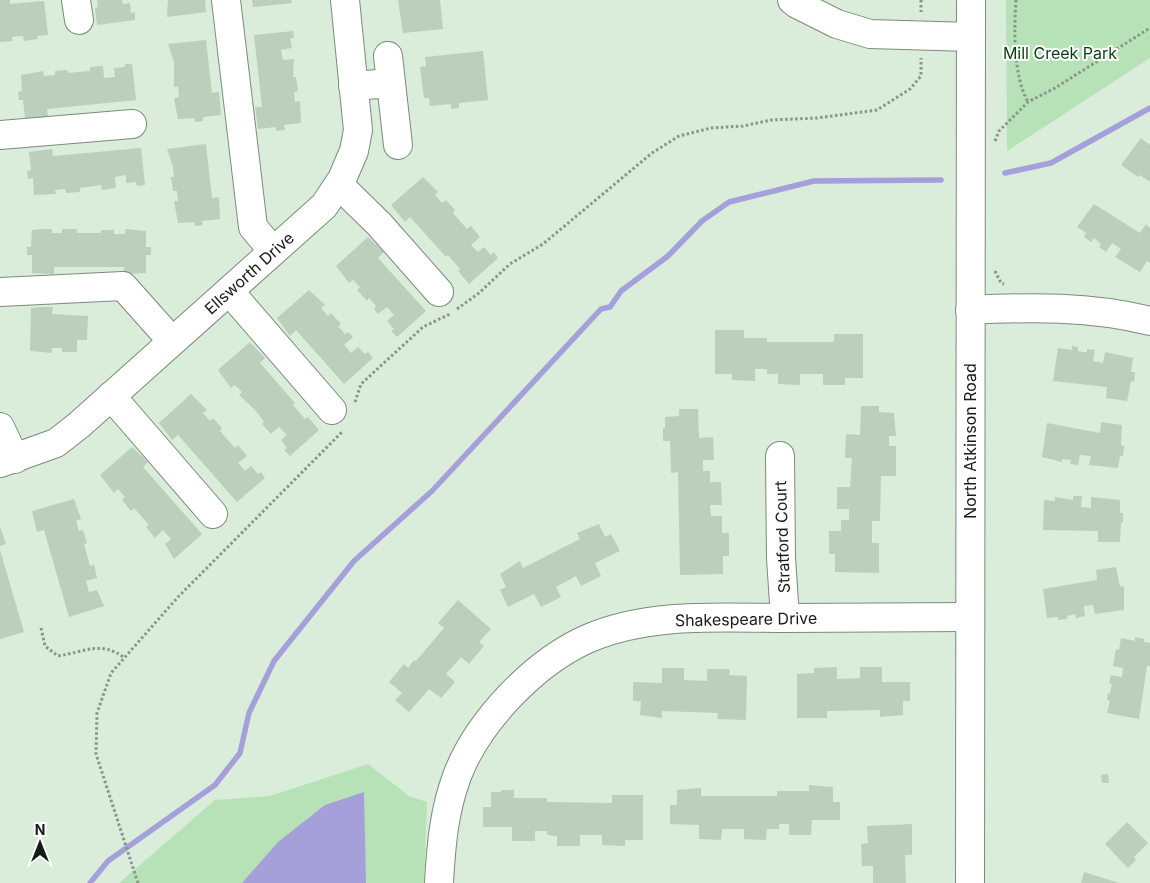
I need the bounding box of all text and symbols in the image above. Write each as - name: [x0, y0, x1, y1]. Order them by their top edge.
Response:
- park label: Mill Creek Park: [1003, 43, 1117, 63]
- street label: Ellsworth Drive: [200, 228, 298, 318]
- street label: North Atkinson Road: [960, 363, 980, 519]
- street label: Stratford Court: [770, 480, 794, 594]
- street label: Shakespeare Drive: [675, 608, 817, 630]
- north arrow: [15, 818, 65, 868]
- text: N: [35, 821, 45, 838]

